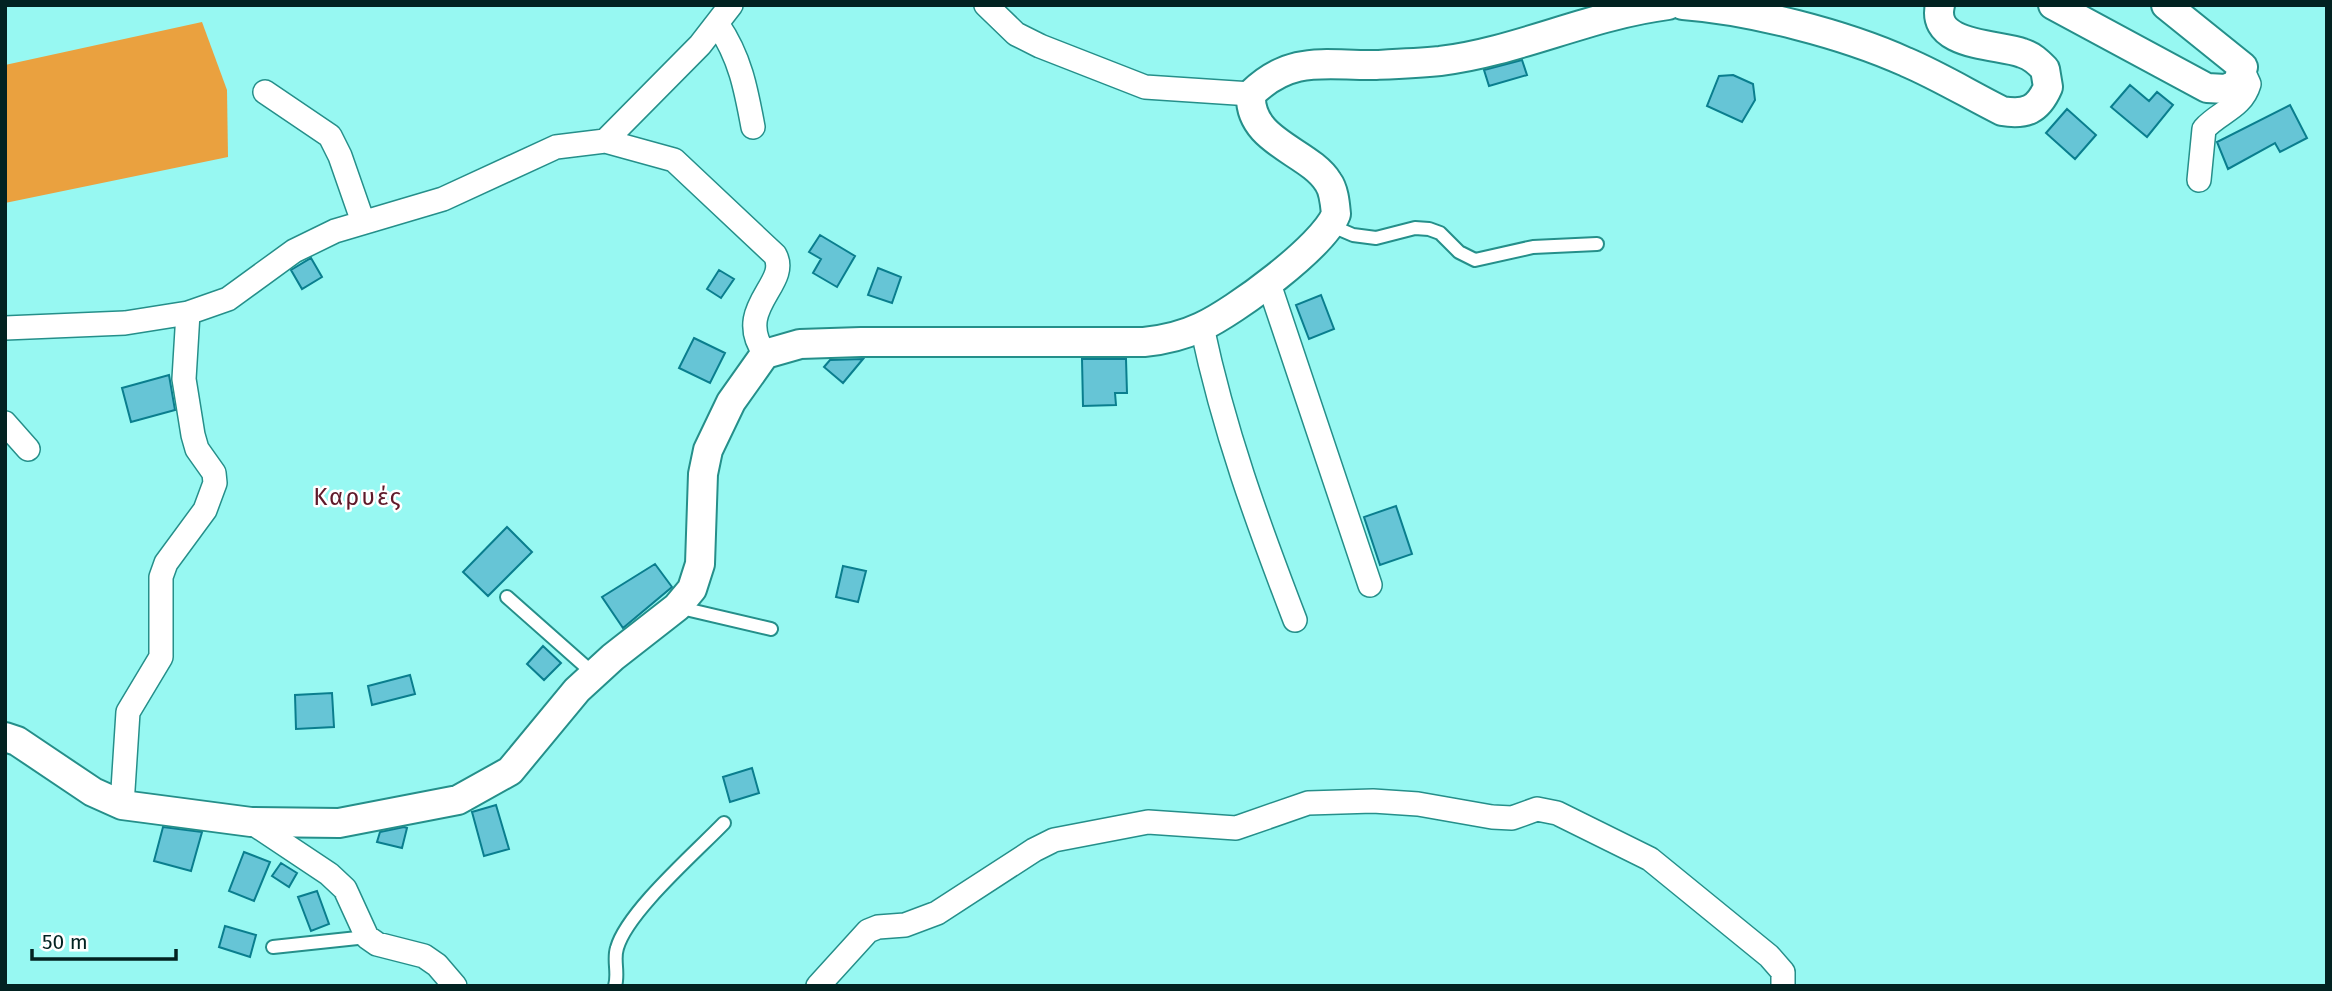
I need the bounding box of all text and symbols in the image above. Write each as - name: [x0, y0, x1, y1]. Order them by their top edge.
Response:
- district label: Καρυές: [313, 483, 403, 511]
- scale bar: [32, 918, 175, 962]
- text: 50 m: [42, 929, 88, 955]

